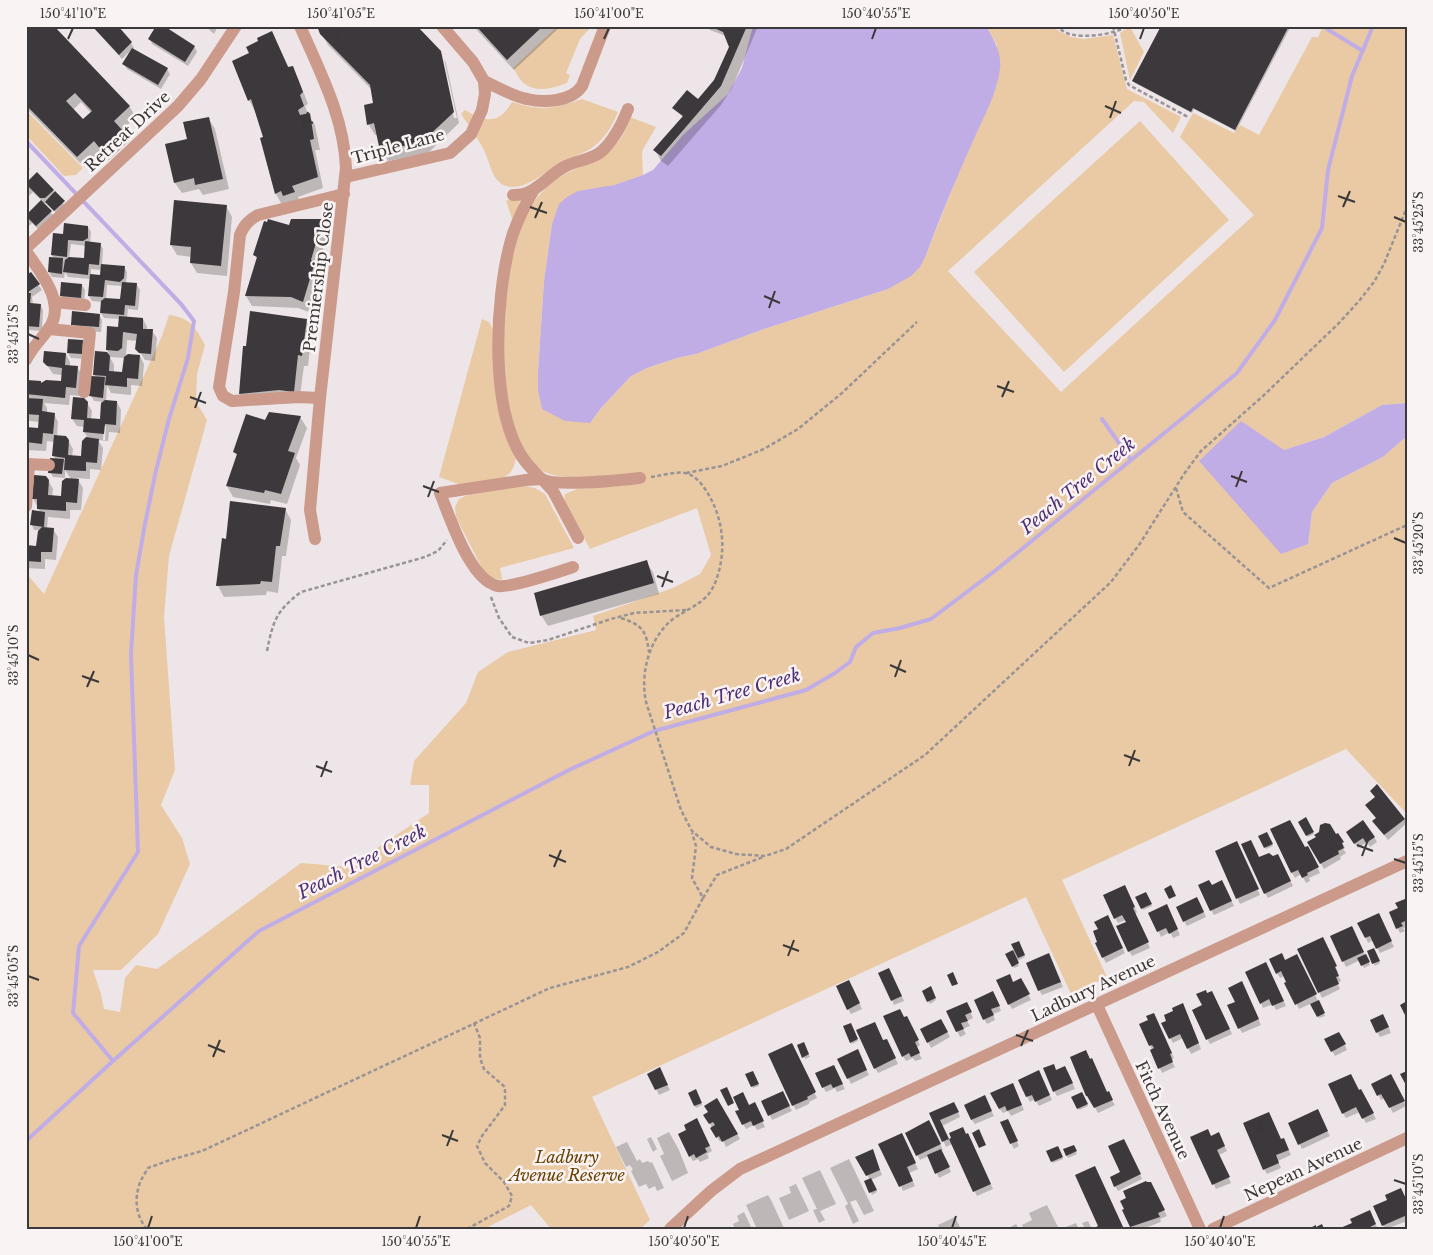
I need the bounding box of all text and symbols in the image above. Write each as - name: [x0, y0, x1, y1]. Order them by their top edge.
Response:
- text: 150°41'10"E: [40, 6, 107, 21]
- text: 150°41'05"E: [307, 6, 375, 21]
- text: 150°41'00"E: [574, 6, 644, 21]
- text: 150°40'55"E: [841, 6, 911, 21]
- text: 150°40'50"E: [1109, 6, 1180, 21]
- street label: Retreat Drive: [80, 86, 174, 176]
- street label: Triple Lane: [349, 124, 447, 168]
- text: 33°45'25"S: [1411, 191, 1426, 253]
- street label: Premiership Close: [299, 201, 337, 353]
- text: 33°45'15"S: [6, 304, 21, 364]
- water label: Peach Tree Creek: [1015, 433, 1140, 540]
- text: 33°45'20"S: [1411, 511, 1426, 575]
- text: 33°45'10"S: [6, 624, 21, 686]
- water label: Peach Tree Creek: [660, 664, 803, 724]
- water label: Peach Tree Creek: [293, 820, 430, 904]
- text: 33°45'15"S: [1411, 833, 1426, 893]
- text: 33°45'05"S: [6, 945, 21, 1007]
- street label: Ladbury Avenue: [1028, 950, 1158, 1026]
- street label: Fitch Avenue: [1131, 1057, 1195, 1163]
- street label: Nepean Avenue: [1241, 1133, 1365, 1205]
- park label: Ladbury Avenue Reserve: [507, 1147, 625, 1185]
- text: 33°45'10"S: [1411, 1153, 1426, 1215]
- text: 150°41'00"E: [113, 1234, 183, 1249]
- text: 150°40'55"E: [381, 1234, 451, 1249]
- text: 150°40'50"E: [649, 1234, 720, 1249]
- text: 150°40'45"E: [917, 1234, 987, 1249]
- text: 150°40'40"E: [1185, 1234, 1256, 1249]

